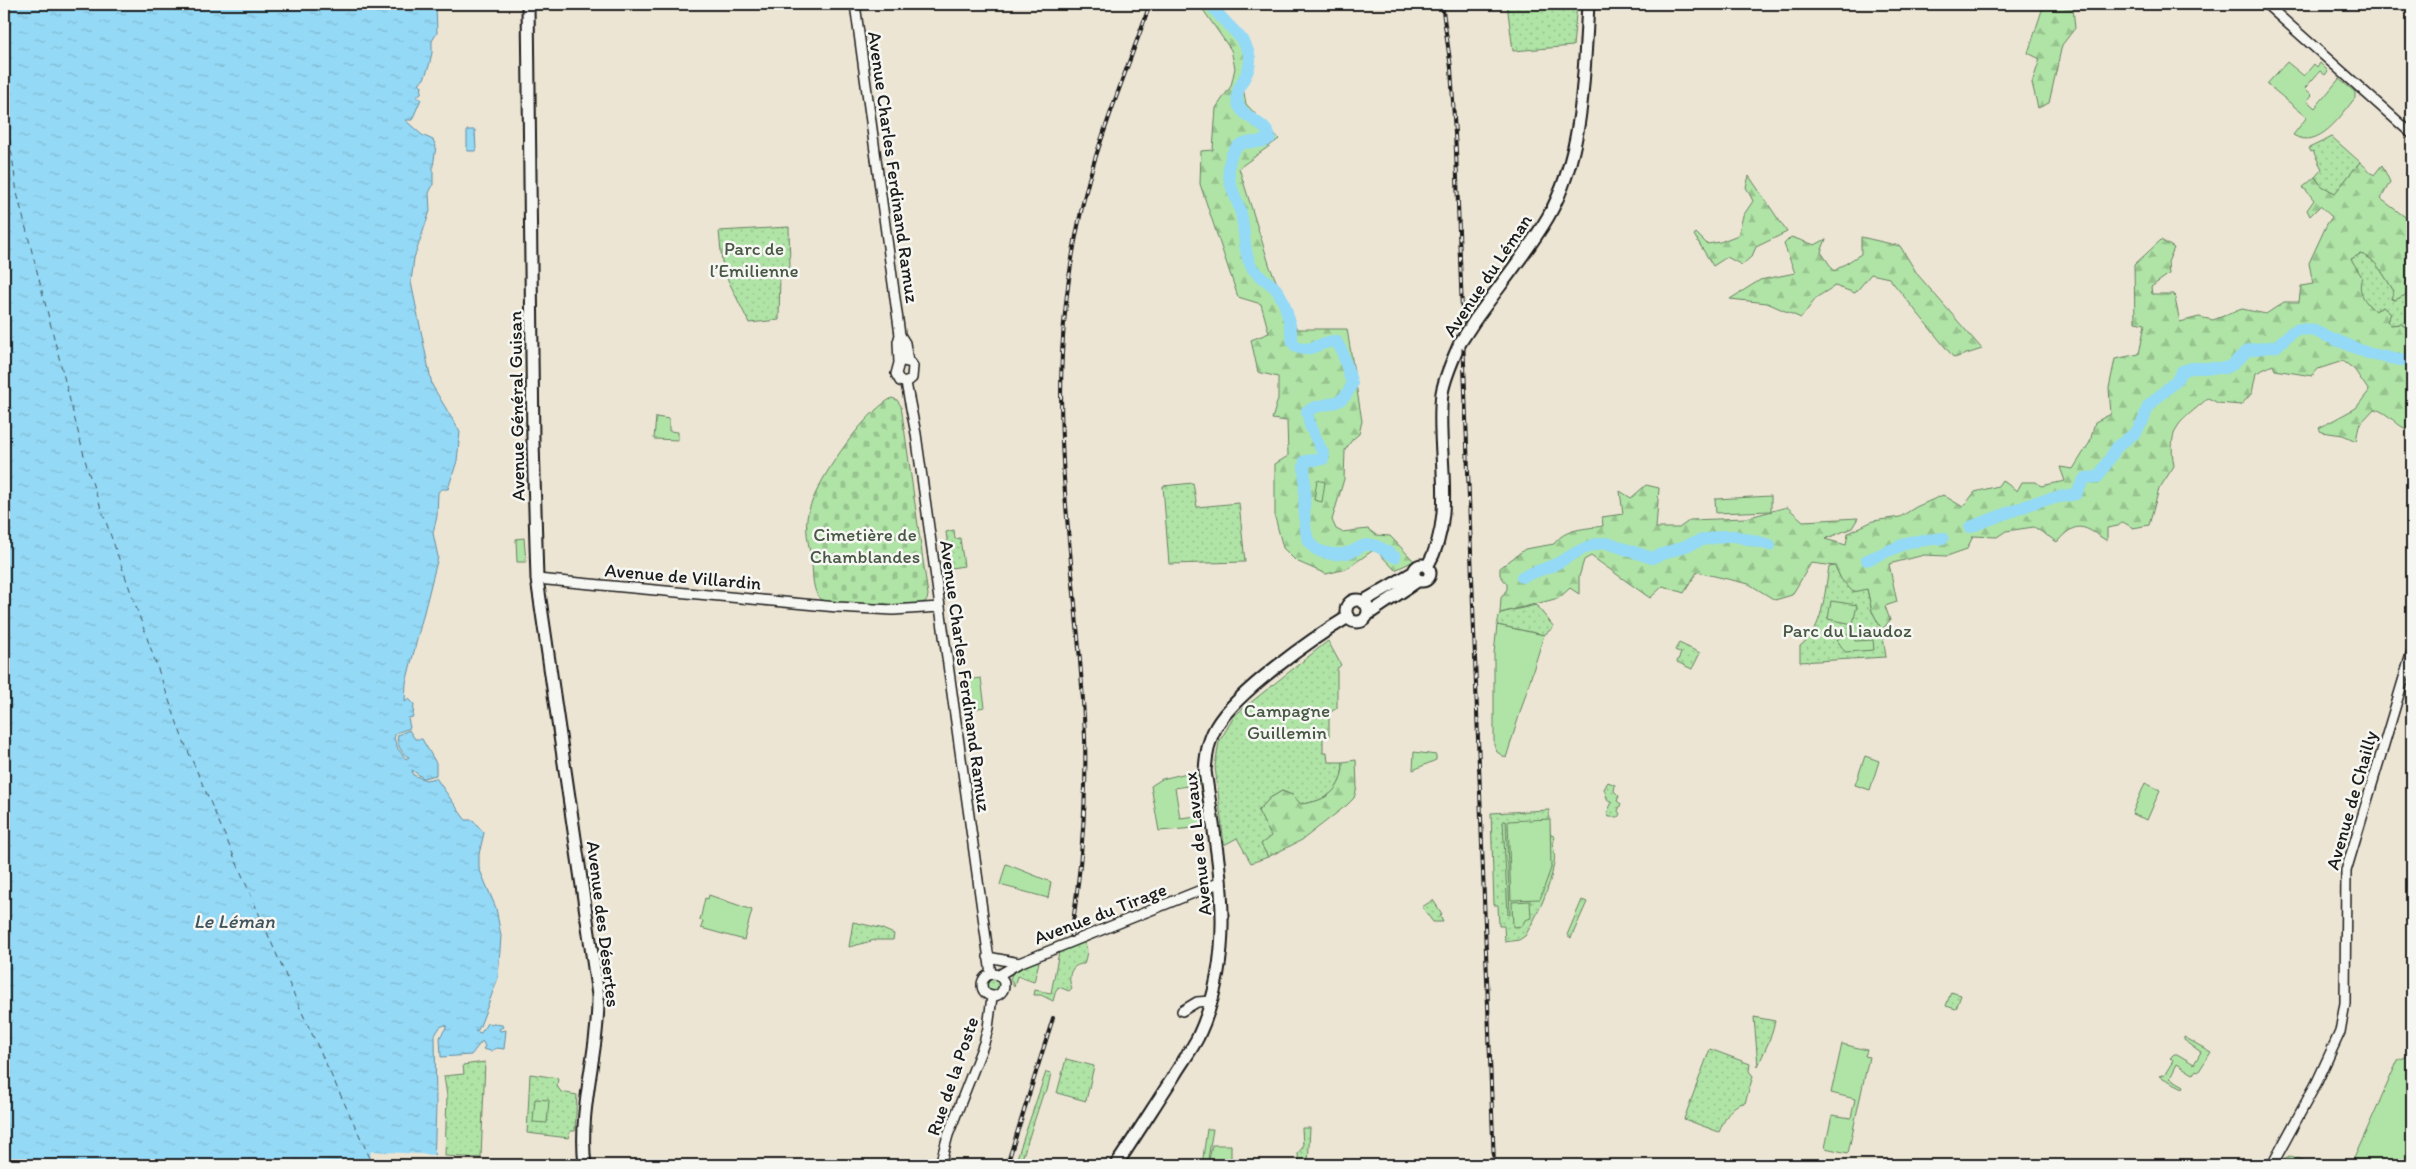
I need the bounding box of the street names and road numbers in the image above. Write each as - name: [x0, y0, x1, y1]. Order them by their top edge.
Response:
- street label: Avenue Charles Ferdinand Ramuz: [863, 30, 924, 305]
- street label: Avenue du Léman: [1438, 210, 1537, 341]
- street label: Avenue Général Guisan: [503, 310, 530, 501]
- street label: Avenue Charles Ferdinand Ramuz: [935, 539, 996, 814]
- street label: Avenue de Villardin: [604, 558, 762, 595]
- street label: Avenue de Chailly: [2321, 728, 2382, 872]
- street label: Avenue de Lavaux: [1179, 771, 1216, 917]
- street label: Avenue des Désertes: [582, 840, 625, 1008]
- street label: Avenue du Tirage: [1030, 878, 1170, 949]
- street label: Rue de la Poste: [921, 1014, 984, 1139]

